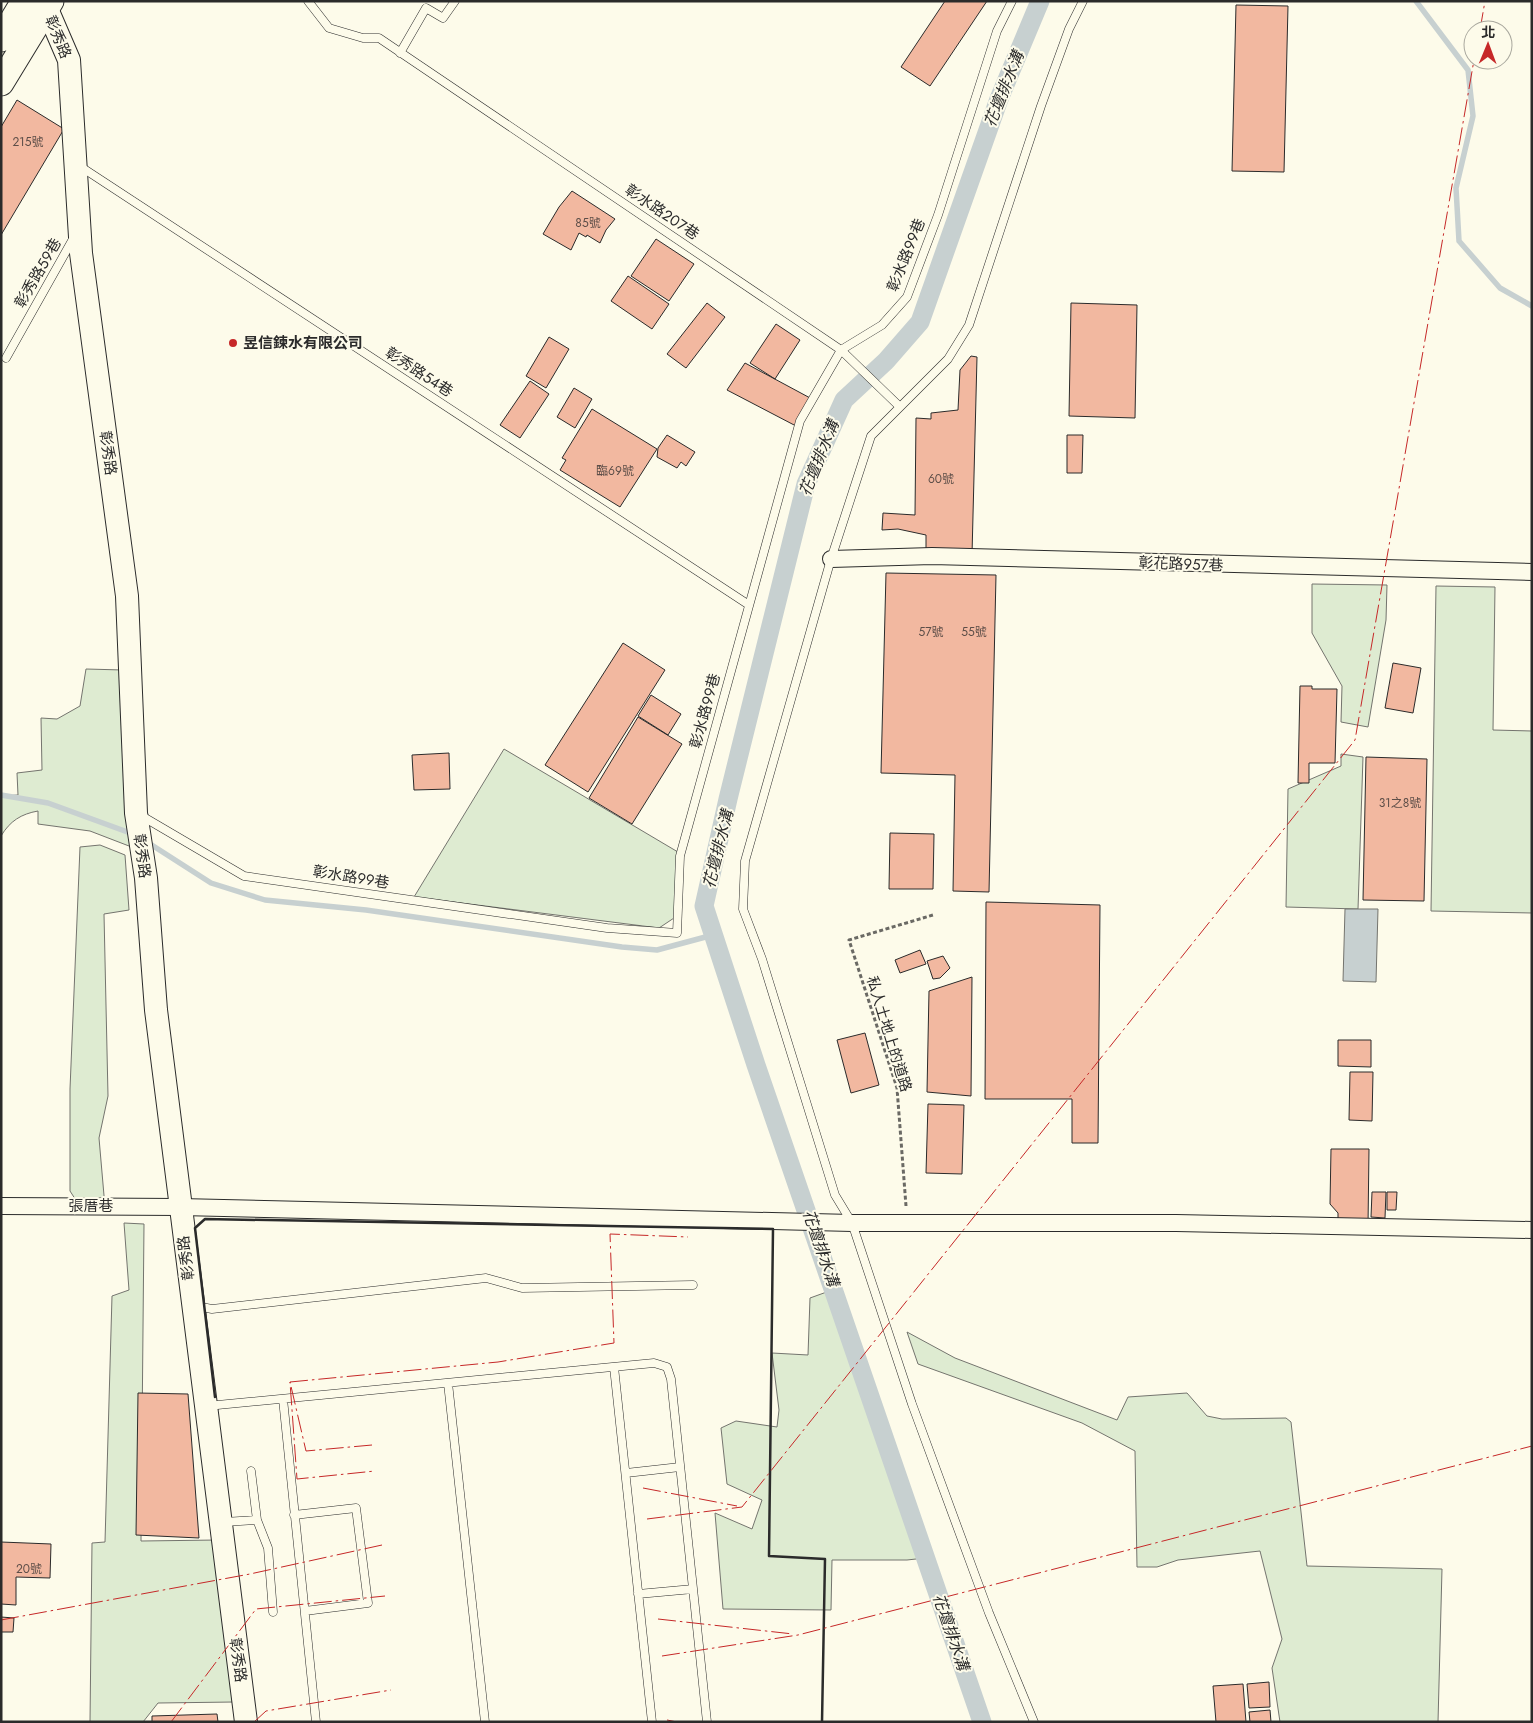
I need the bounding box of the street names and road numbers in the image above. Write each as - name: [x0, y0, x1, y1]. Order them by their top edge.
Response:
- street label: 彰秀路: [39, 12, 77, 62]
- street label: 彰水路207巷: [620, 179, 704, 245]
- street label: 彰水路99巷: [881, 215, 931, 295]
- street label: 彰秀路59巷: [9, 234, 67, 312]
- street label: 彰秀路54巷: [381, 342, 457, 402]
- street label: 彰秀路: [94, 429, 122, 477]
- street label: 彰花路957巷: [1138, 552, 1224, 576]
- street label: 彰水路99巷: [684, 671, 726, 751]
- street label: 彰秀路: [128, 832, 156, 880]
- street label: 彰水路99巷: [311, 860, 391, 894]
- street label: 私人土地上的道路: [861, 973, 917, 1095]
- street label: 張厝巷: [68, 1195, 114, 1217]
- street label: 彰秀路: [172, 1234, 200, 1282]
- street label: 彰秀路: [224, 1636, 252, 1684]

